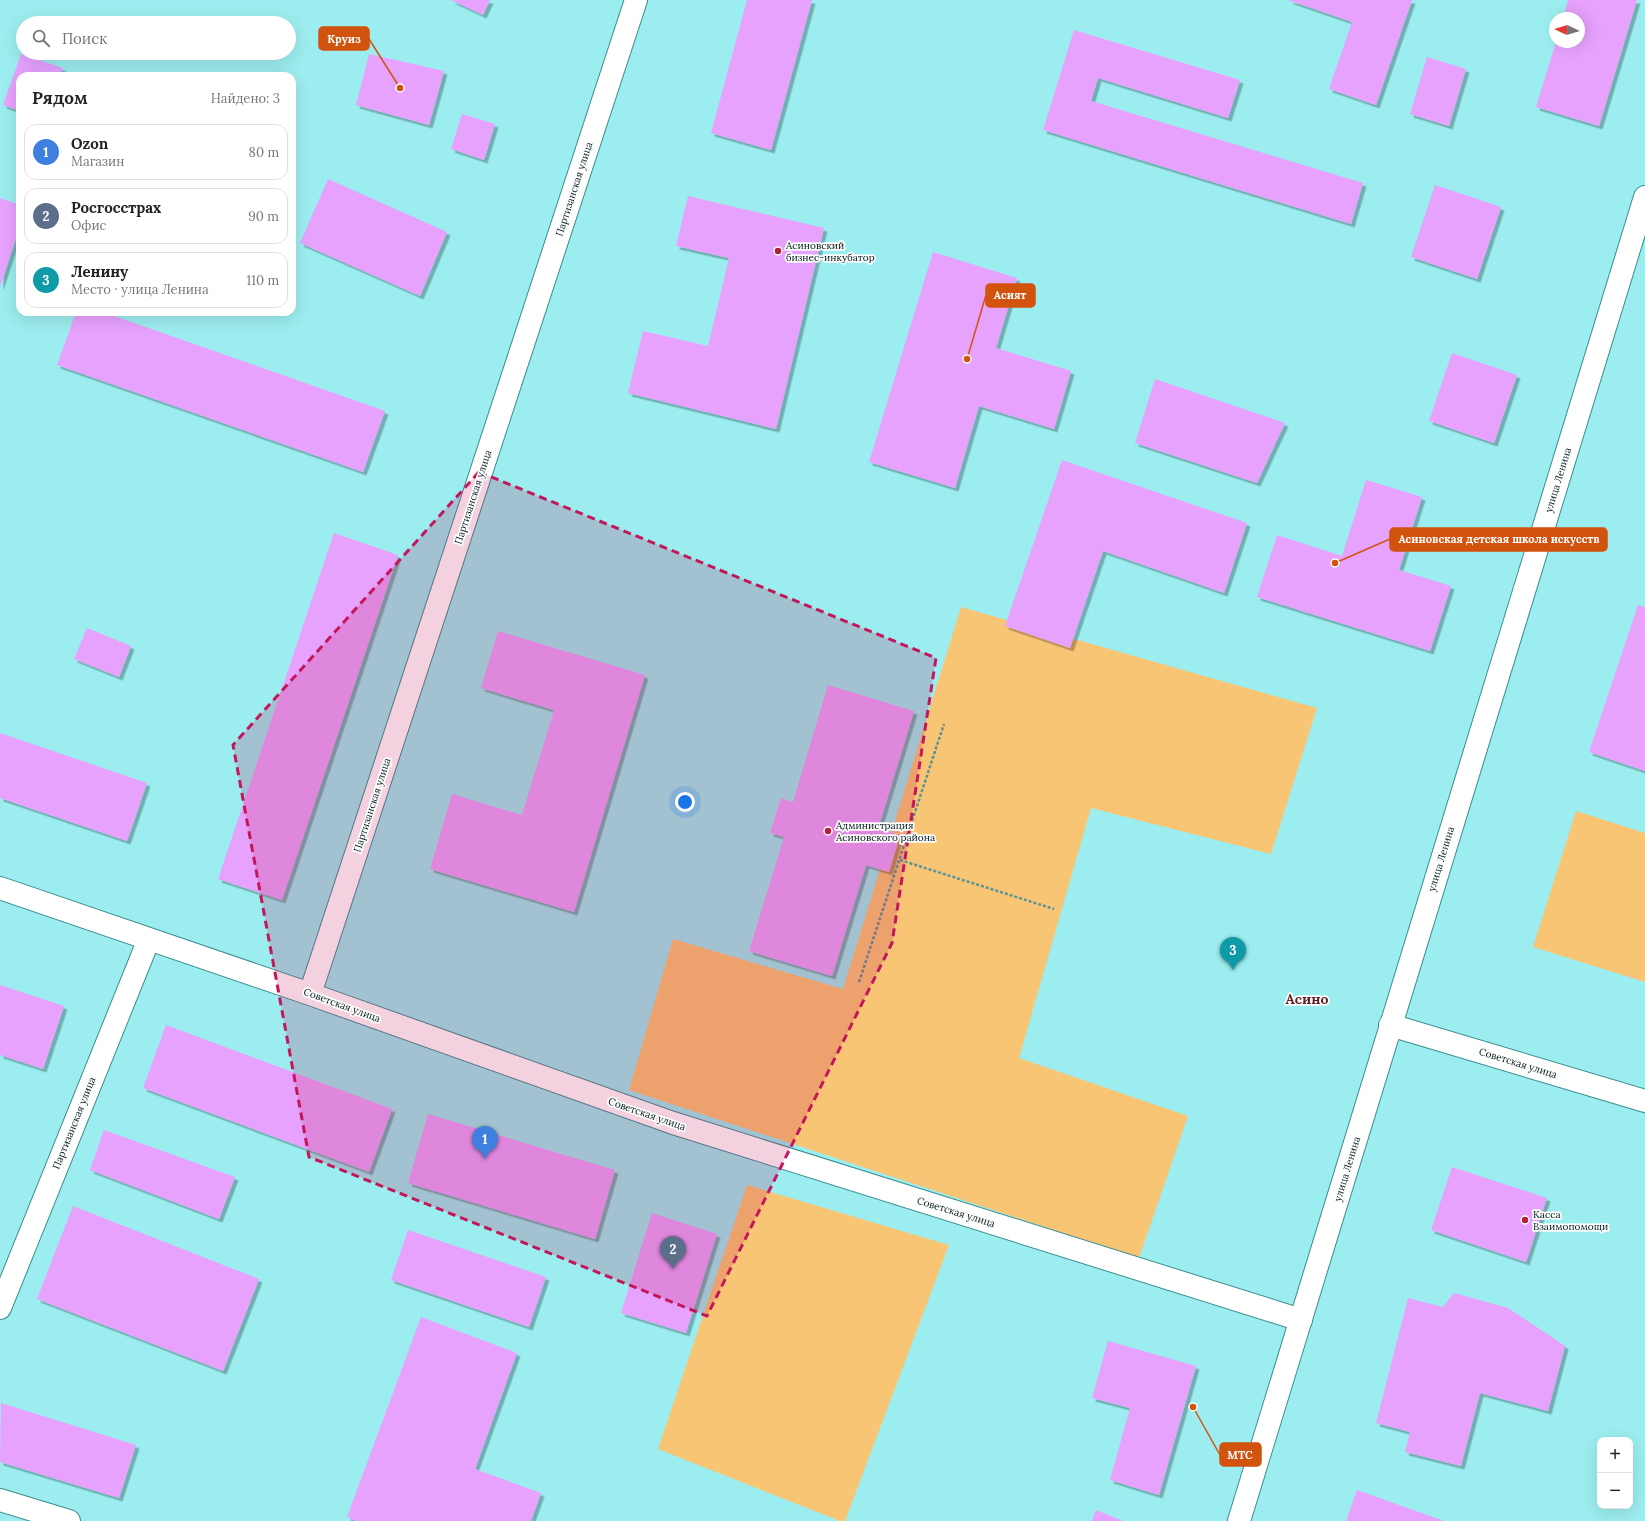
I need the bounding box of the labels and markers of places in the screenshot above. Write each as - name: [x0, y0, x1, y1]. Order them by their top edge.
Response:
- callout: Круиз: [319, 27, 369, 50]
- place label: Асиновский бизнес-инкубатор: [785, 239, 875, 264]
- marker: Асиновский бизнес-инкубатор: [773, 246, 783, 256]
- callout: Асият: [986, 284, 1035, 307]
- callout: Асиновская детская школа искусств: [1390, 528, 1607, 551]
- place label: Администрация Асиновского района: [835, 819, 935, 844]
- marker: Администрация Асиновского района: [823, 826, 833, 836]
- pin: 3: [1220, 937, 1246, 970]
- pin: 1: [472, 1126, 498, 1159]
- place label: Касса Взаимопомощи: [1533, 1208, 1608, 1233]
- marker: Касса Взаимопомощи: [1520, 1215, 1530, 1225]
- pin: 2: [660, 1236, 686, 1269]
- callout: МТС: [1220, 1443, 1261, 1466]

